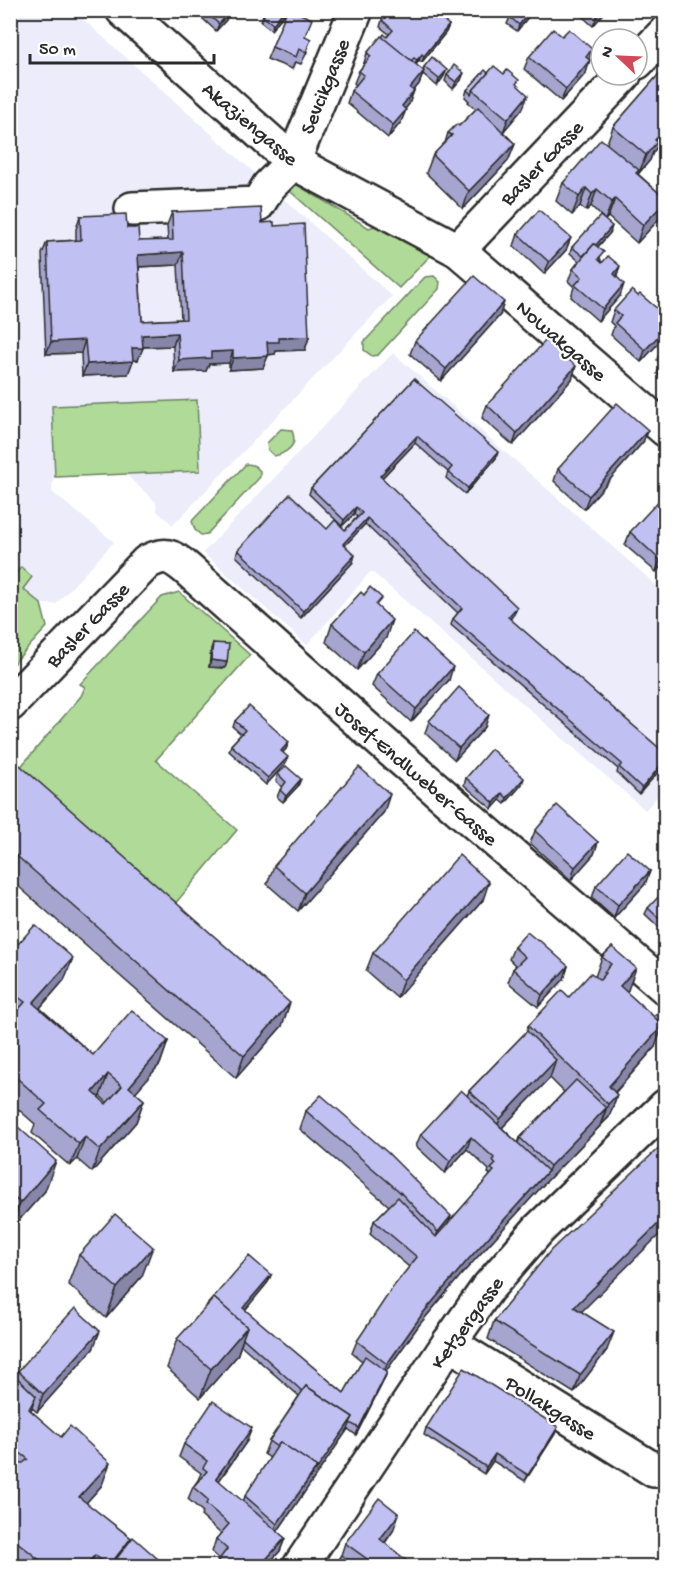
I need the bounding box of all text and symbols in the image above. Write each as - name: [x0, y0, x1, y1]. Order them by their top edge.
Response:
- scale bar: [30, 27, 214, 65]
- north arrow: [589, 27, 649, 87]
- street label: Sevcikgasse: [297, 35, 358, 139]
- text: 50 m: [39, 40, 76, 61]
- text: N: [598, 43, 619, 61]
- street label: Akaziengasse: [196, 78, 303, 174]
- street label: Basler Gasse: [496, 116, 591, 213]
- street label: Nowakgasse: [509, 297, 611, 390]
- street label: Basler Gasse: [42, 578, 137, 675]
- street label: Josef-Endlweber-Gasse: [328, 698, 502, 854]
- street label: Ketzergasse: [427, 1272, 511, 1375]
- street label: Pollakgasse: [498, 1372, 600, 1448]

